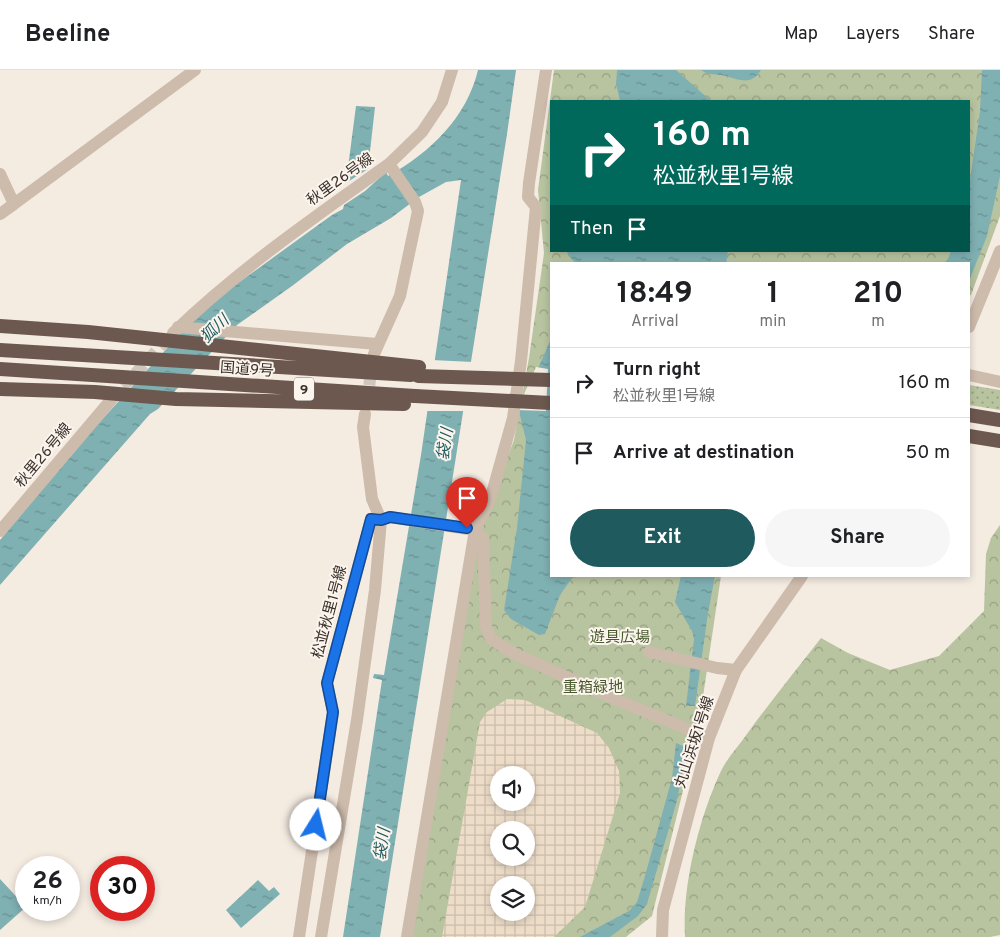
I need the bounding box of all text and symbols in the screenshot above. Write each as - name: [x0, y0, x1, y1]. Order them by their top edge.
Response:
- text: Beeline: [25, 20, 110, 50]
- text: Map: [784, 23, 818, 46]
- text: Layers: [846, 23, 900, 46]
- text: Share: [928, 23, 975, 46]
- text: 160 m: [653, 114, 751, 158]
- icon: right: [570, 120, 635, 185]
- street label: 秋里26号線: [304, 150, 378, 211]
- text: 松並秋里1号線: [653, 164, 793, 191]
- icon: arrive: [623, 215, 651, 243]
- text: Then: [570, 217, 613, 241]
- text: 18:49: [617, 276, 693, 313]
- text: 1: [767, 276, 779, 313]
- text: 210: [853, 276, 903, 313]
- water label: 狐川: [197, 310, 235, 348]
- text: Arrival: [631, 312, 679, 332]
- text: min: [760, 312, 786, 332]
- text: m: [871, 312, 885, 332]
- text: Turn right: [613, 358, 701, 382]
- street label: 国道9号: [219, 359, 274, 382]
- icon: right: [570, 369, 598, 397]
- text: 160 m: [899, 371, 950, 395]
- road number: 9: [294, 378, 314, 400]
- text: 松並秋里1号線: [613, 387, 715, 407]
- street label: 秋里26号線: [12, 420, 77, 492]
- water label: 袋川: [434, 425, 459, 462]
- icon: arrive: [570, 439, 598, 467]
- text: Arrive at destination: [613, 441, 794, 465]
- text: 50 m: [905, 441, 950, 465]
- pin: [446, 477, 488, 528]
- icon: arrive: [453, 484, 481, 512]
- button: Exit: [570, 509, 755, 567]
- button: Share: [765, 509, 950, 567]
- street label: 松並秋里1号線: [309, 564, 352, 661]
- park label: 遊具広場: [590, 628, 650, 648]
- park label: 重箱緑地: [563, 679, 623, 698]
- street label: 丸山浜坂1号線: [672, 694, 719, 791]
- map controls: [490, 766, 535, 921]
- button: sound: [490, 766, 535, 811]
- position arrow: [289, 798, 341, 850]
- button: search: [490, 821, 535, 866]
- water label: 袋川: [371, 825, 396, 862]
- speed limit sign: 30: [90, 856, 155, 921]
- text: 26: [32, 866, 63, 898]
- button: layers: [490, 876, 535, 921]
- text: km/h: [33, 893, 62, 909]

